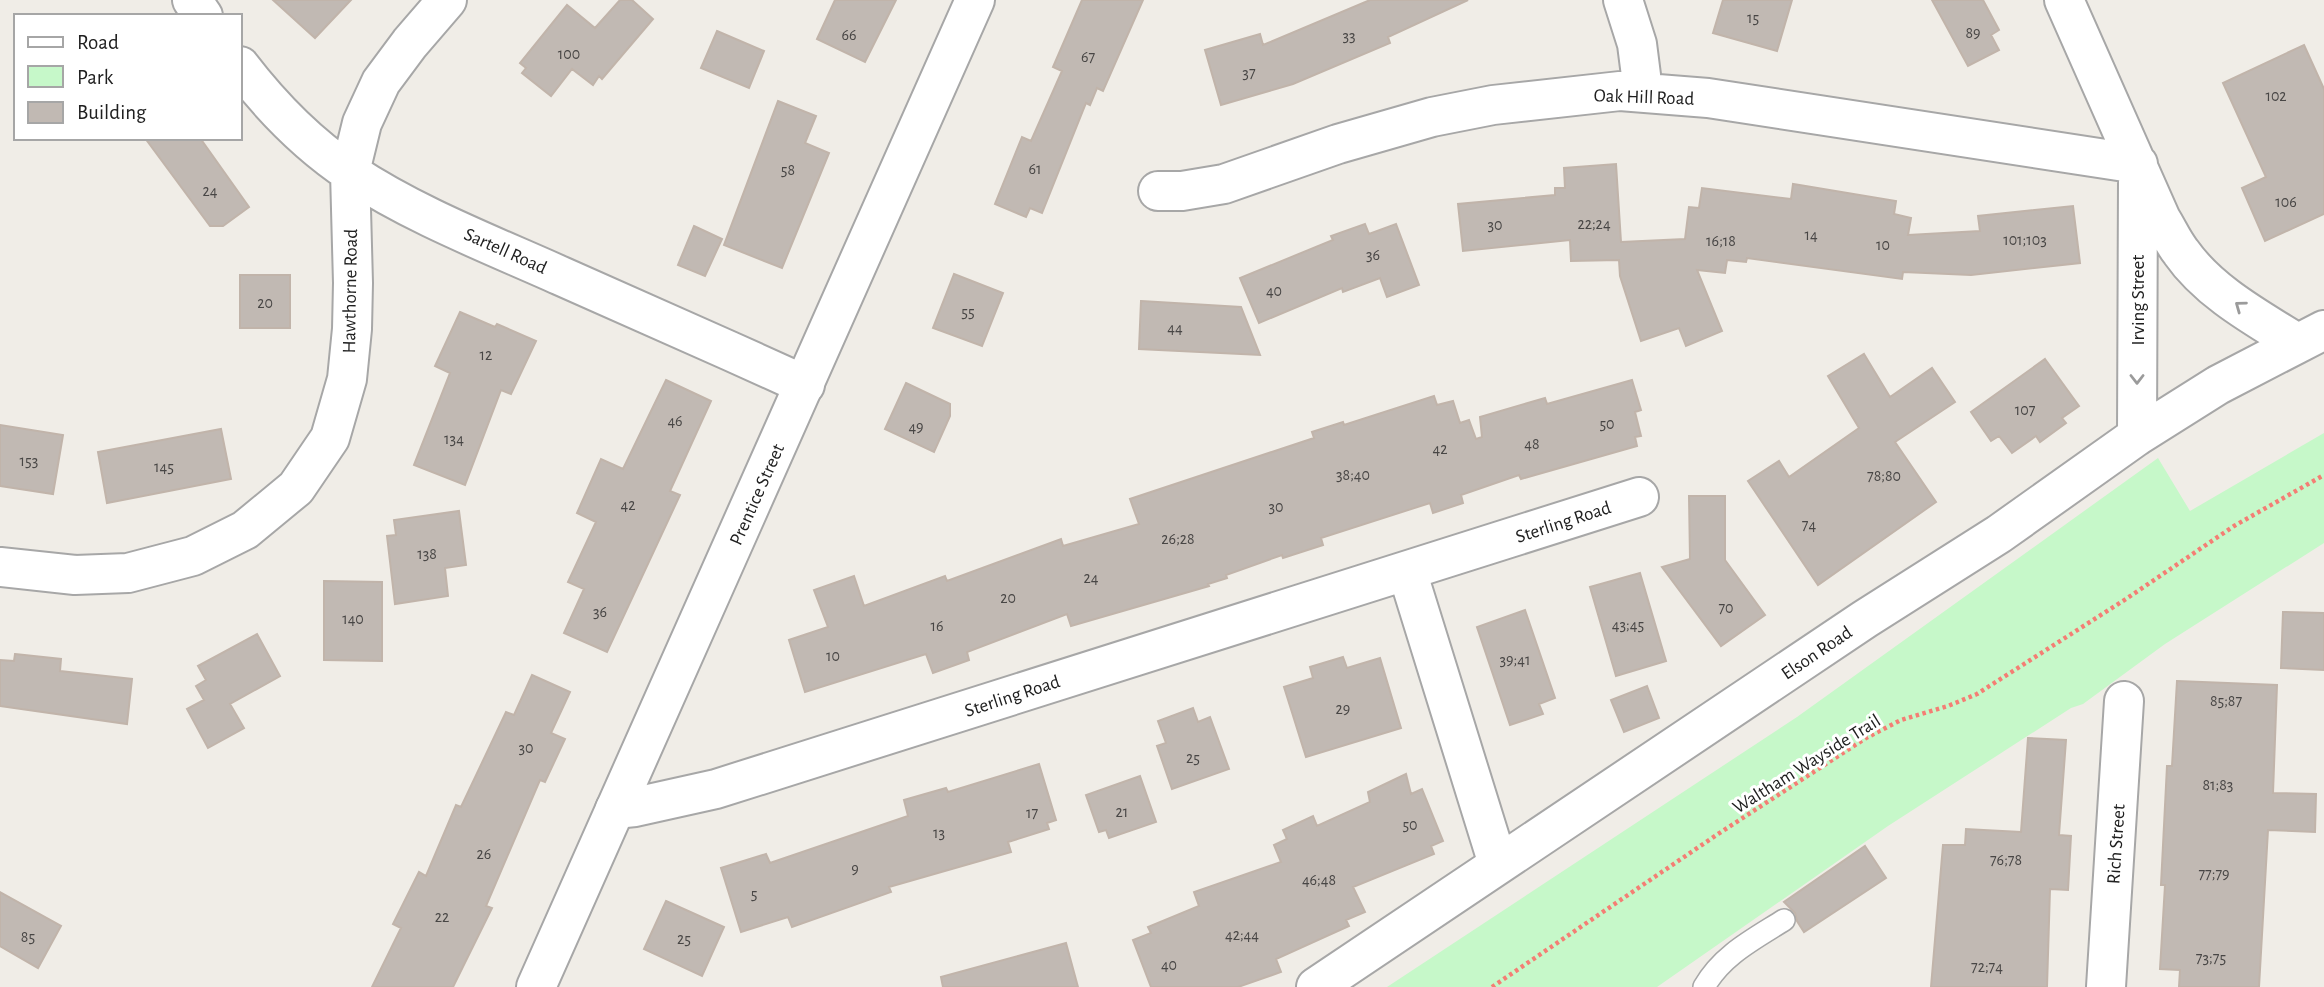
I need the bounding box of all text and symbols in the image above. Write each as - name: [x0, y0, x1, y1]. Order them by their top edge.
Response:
- house number: 15: [1747, 10, 1759, 26]
- legend: [14, 14, 242, 140]
- house number: 89: [1965, 25, 1981, 41]
- house number: 66: [841, 27, 857, 43]
- house number: 33: [1342, 28, 1356, 44]
- text: Road: [77, 32, 119, 53]
- house number: 100: [558, 46, 580, 62]
- house number: 67: [1081, 49, 1095, 65]
- house number: 37: [1242, 65, 1256, 81]
- text: Park: [77, 67, 114, 88]
- street label: Oak Hill Road: [1593, 86, 1695, 109]
- house number: 102: [2265, 88, 2287, 104]
- text: Building: [77, 102, 147, 123]
- house number: 61: [1028, 161, 1042, 177]
- house number: 58: [781, 162, 795, 178]
- house number: 24: [203, 183, 218, 199]
- house number: 106: [2275, 194, 2297, 210]
- house number: 22;24: [1577, 216, 1611, 232]
- house number: 30: [1487, 217, 1503, 233]
- street label: Sartell Road: [461, 225, 550, 278]
- house number: 14: [1804, 227, 1818, 243]
- street label: Hawthorne Road: [340, 228, 361, 354]
- house number: 101;103: [2003, 232, 2047, 248]
- house number: 16;18: [1706, 233, 1736, 249]
- house number: 10: [1876, 237, 1890, 253]
- house number: 36: [1366, 247, 1380, 263]
- street label: Irving Street: [2129, 255, 2148, 345]
- house number: 40: [1266, 283, 1282, 299]
- house number: 20: [257, 295, 273, 311]
- one-way arrow: [2235, 302, 2248, 314]
- house number: 55: [961, 304, 975, 320]
- house number: 44: [1167, 320, 1183, 336]
- house number: 12: [480, 347, 492, 363]
- one-way arrow: [2129, 374, 2145, 385]
- house number: 107: [2015, 402, 2036, 418]
- house number: 46: [667, 413, 683, 429]
- house number: 50: [1599, 416, 1615, 432]
- house number: 49: [908, 419, 924, 435]
- house number: 134: [444, 431, 464, 447]
- house number: 48: [1524, 436, 1540, 452]
- street label: Prentice Street: [727, 441, 788, 548]
- house number: 42: [1433, 441, 1447, 457]
- house number: 153: [20, 453, 38, 469]
- house number: 145: [154, 459, 174, 475]
- house number: 38;40: [1336, 467, 1370, 483]
- house number: 78;80: [1867, 468, 1901, 484]
- house number: 42: [621, 497, 635, 513]
- street label: Sterling Road: [1513, 498, 1614, 547]
- house number: 30: [1268, 499, 1284, 515]
- house number: 74: [1802, 517, 1816, 533]
- house number: 26;28: [1161, 531, 1195, 547]
- house number: 138: [417, 546, 437, 562]
- house number: 24: [1084, 570, 1099, 586]
- house number: 20: [1000, 590, 1016, 606]
- house number: 70: [1718, 600, 1734, 616]
- house number: 36: [593, 604, 607, 620]
- house number: 140: [342, 611, 364, 627]
- house number: 43;45: [1612, 617, 1644, 633]
- house number: 16: [930, 618, 944, 634]
- street label: Elson Road: [1778, 623, 1856, 684]
- house number: 10: [826, 648, 840, 664]
- house number: 39;41: [1500, 652, 1530, 668]
- street label: Sterling Road: [962, 672, 1063, 721]
- house number: 85;87: [2210, 693, 2242, 709]
- house number: 29: [1336, 701, 1350, 717]
- street label: Waltham Wayside Trail: [1730, 711, 1884, 817]
- house number: 30: [518, 740, 534, 756]
- house number: 25: [1186, 750, 1200, 766]
- house number: 81;83: [2203, 777, 2233, 793]
- street label: Rich Street: [2104, 803, 2129, 885]
- house number: 21: [1116, 804, 1128, 820]
- house number: 17: [1026, 805, 1038, 821]
- house number: 50: [1402, 817, 1418, 833]
- house number: 13: [933, 825, 945, 841]
- house number: 26: [477, 846, 491, 862]
- house number: 76;78: [1990, 852, 2022, 868]
- house number: 9: [851, 861, 859, 877]
- house number: 77;79: [2198, 866, 2230, 882]
- house number: 46;48: [1302, 872, 1336, 888]
- house number: 5: [751, 886, 757, 902]
- house number: 22: [435, 909, 449, 925]
- house number: 42;44: [1225, 927, 1259, 943]
- house number: 85: [21, 929, 35, 945]
- house number: 25: [677, 931, 691, 947]
- house number: 73;75: [2196, 950, 2226, 966]
- house number: 40: [1161, 957, 1177, 973]
- house number: 72;74: [1971, 959, 2003, 975]

